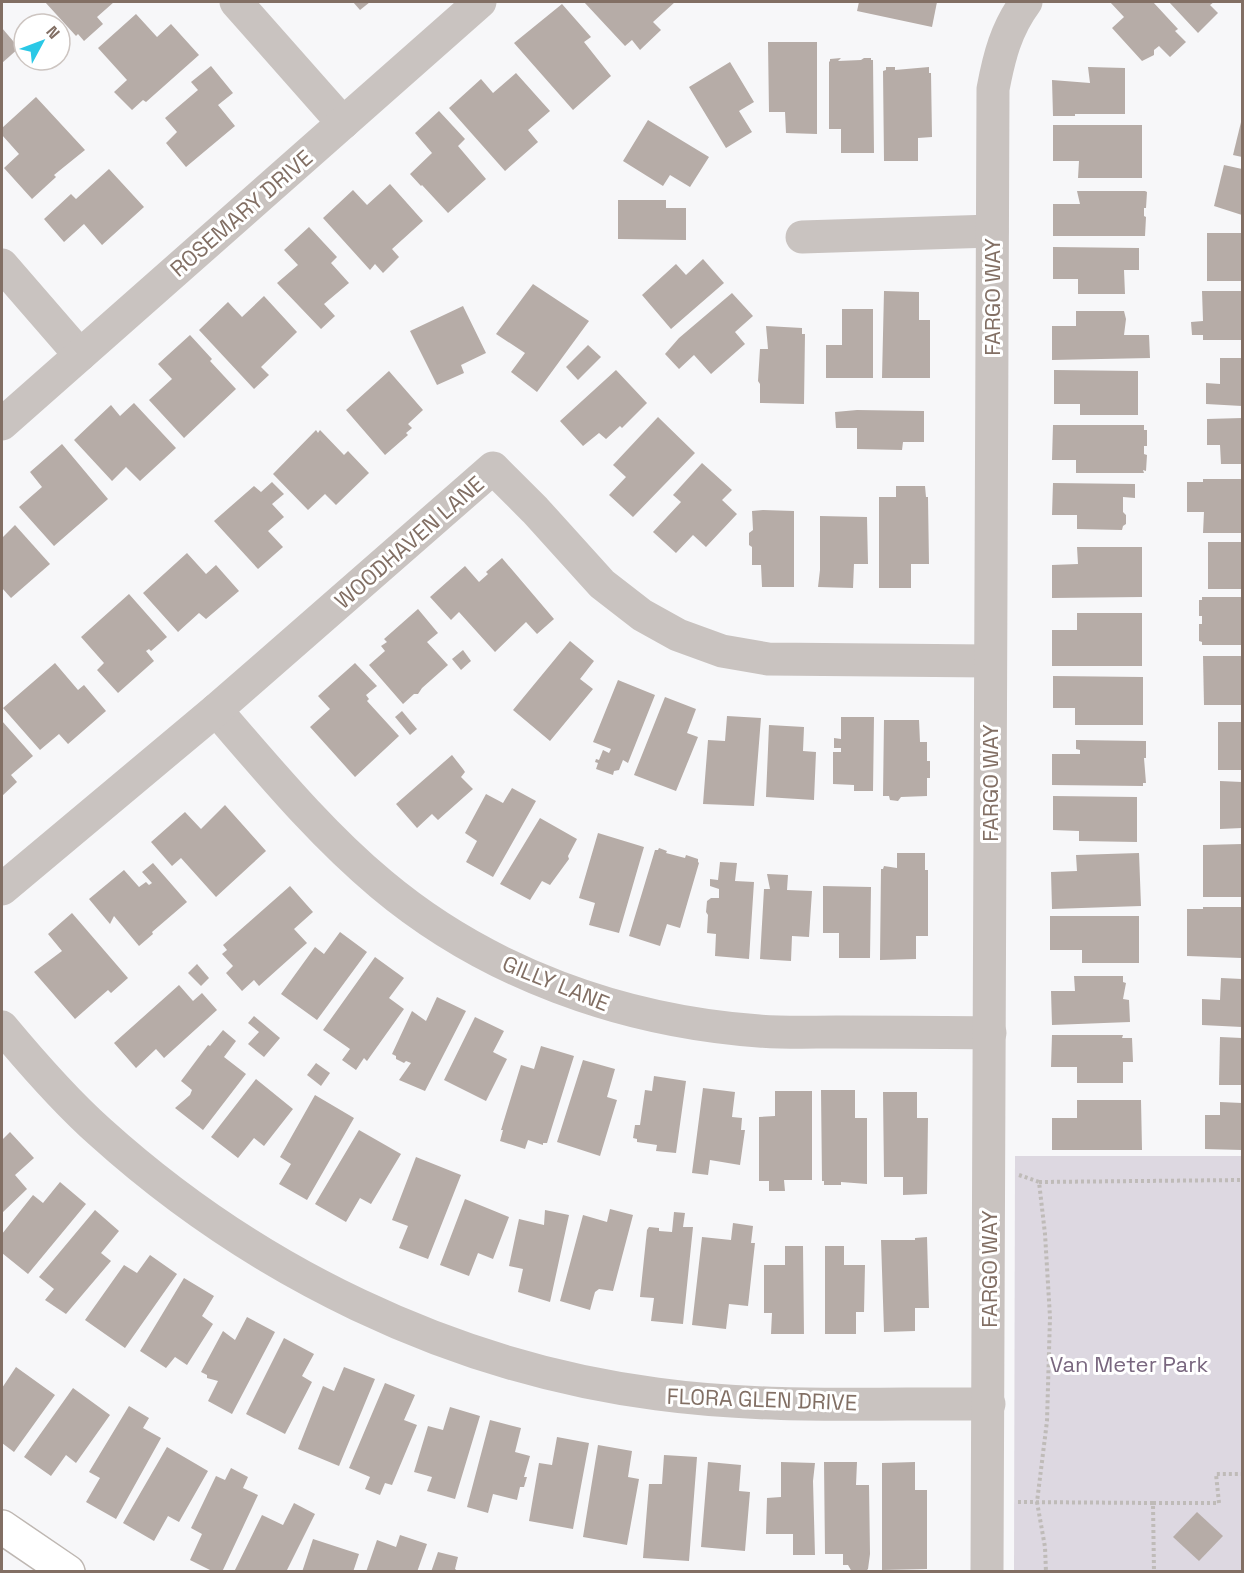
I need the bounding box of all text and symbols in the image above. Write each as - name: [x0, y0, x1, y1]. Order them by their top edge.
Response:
- north arrow: [12, 12, 72, 72]
- text: N: [41, 22, 64, 43]
- street label: ROSEMARY DRIVE: [164, 144, 318, 282]
- street label: FARGO WAY: [978, 238, 1006, 356]
- street label: WOODHAVEN LANE: [329, 469, 489, 615]
- street label: FARGO WAY: [976, 724, 1004, 842]
- street label: GILLY LANE: [498, 949, 614, 1017]
- street label: FARGO WAY: [975, 1210, 1003, 1328]
- park label: Van Meter Park: [1050, 1350, 1209, 1378]
- street label: FLORA GLEN DRIVE: [666, 1382, 858, 1416]

